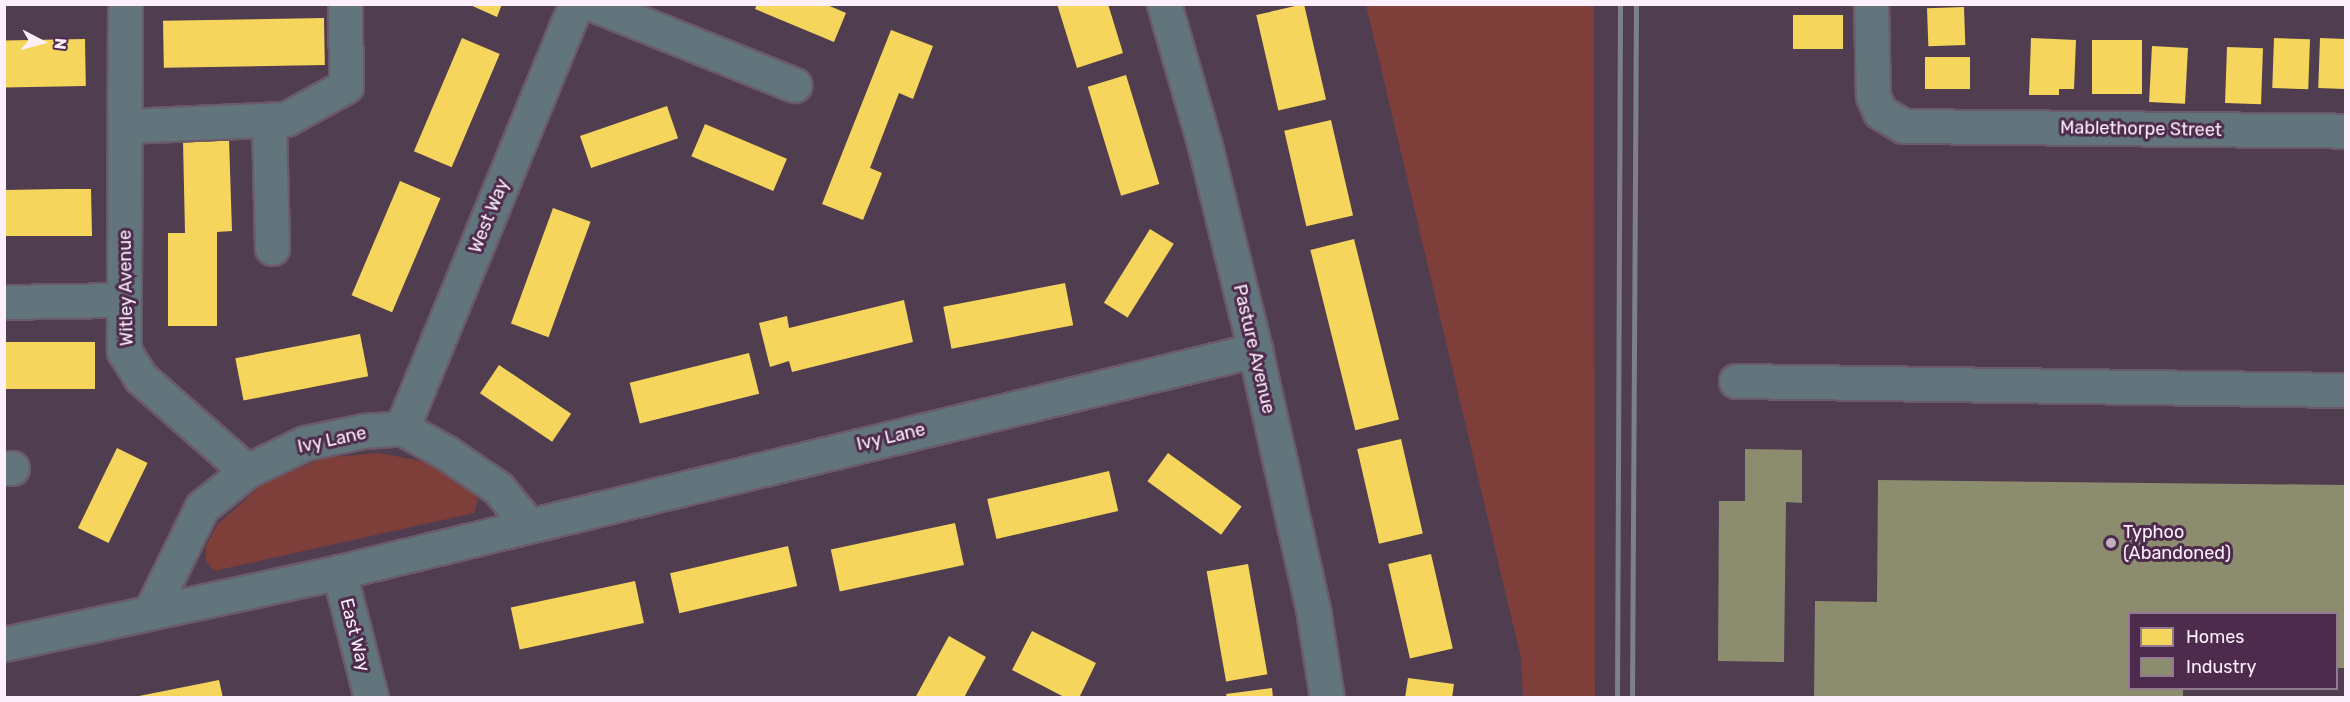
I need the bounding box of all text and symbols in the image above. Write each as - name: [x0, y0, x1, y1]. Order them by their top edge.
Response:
- north arrow: [12, 12, 72, 72]
- text: N: [50, 37, 70, 51]
- street label: Mablethorpe Street: [2060, 117, 2222, 141]
- street label: West Way: [464, 176, 514, 256]
- street label: Witley Avenue: [114, 229, 138, 347]
- street label: Pasture Avenue: [1229, 282, 1279, 416]
- street label: Ivy Lane: [854, 419, 928, 455]
- street label: Ivy Lane: [295, 422, 369, 458]
- place label: Typhoo (Abandoned): [2123, 522, 2231, 564]
- marker: Typhoo (Abandoned): [2104, 536, 2118, 550]
- street label: East Way: [335, 596, 375, 674]
- legend: [2128, 612, 2338, 690]
- text: Homes: [2186, 626, 2244, 648]
- text: Industry: [2186, 656, 2256, 678]

